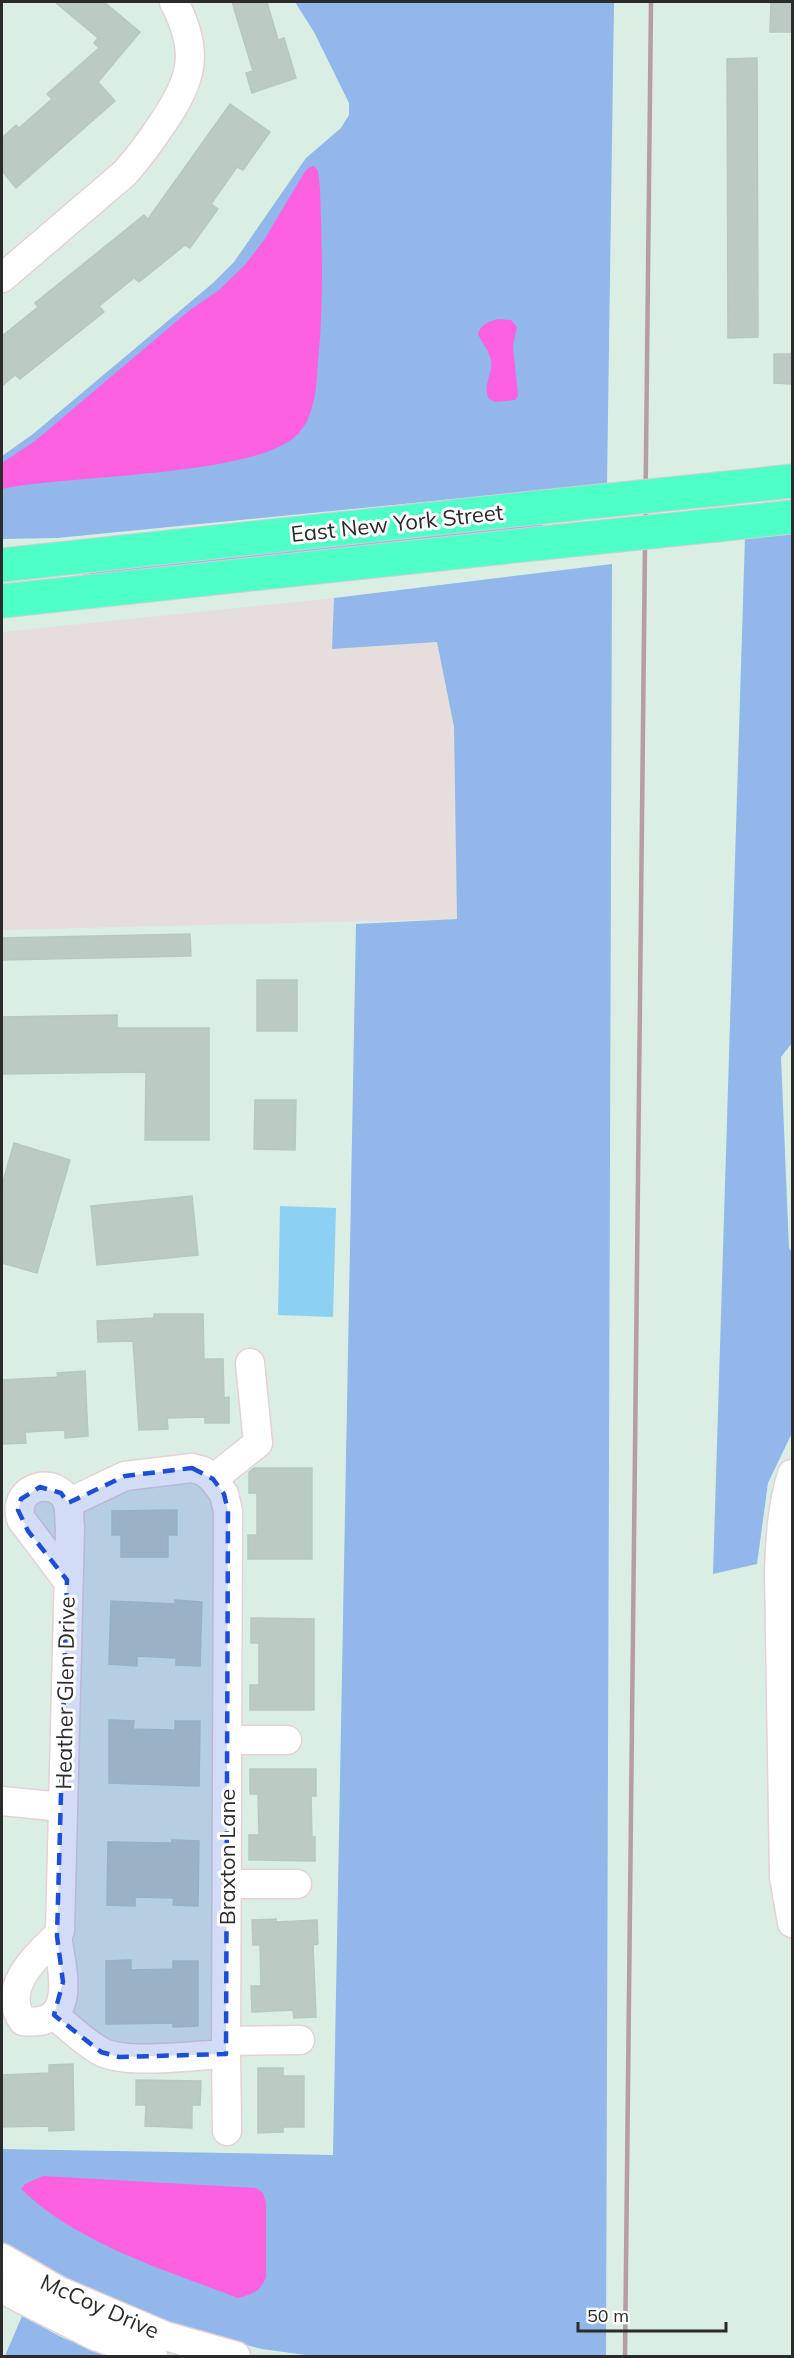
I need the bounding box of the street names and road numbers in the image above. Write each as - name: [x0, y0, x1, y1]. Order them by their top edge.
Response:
- street label: East New York Street: [289, 498, 505, 548]
- street label: Heather Glen Drive: [49, 1596, 81, 1790]
- street label: Braxton Lane: [213, 1789, 241, 1925]
- street label: McCoy Drive: [36, 2267, 164, 2345]

